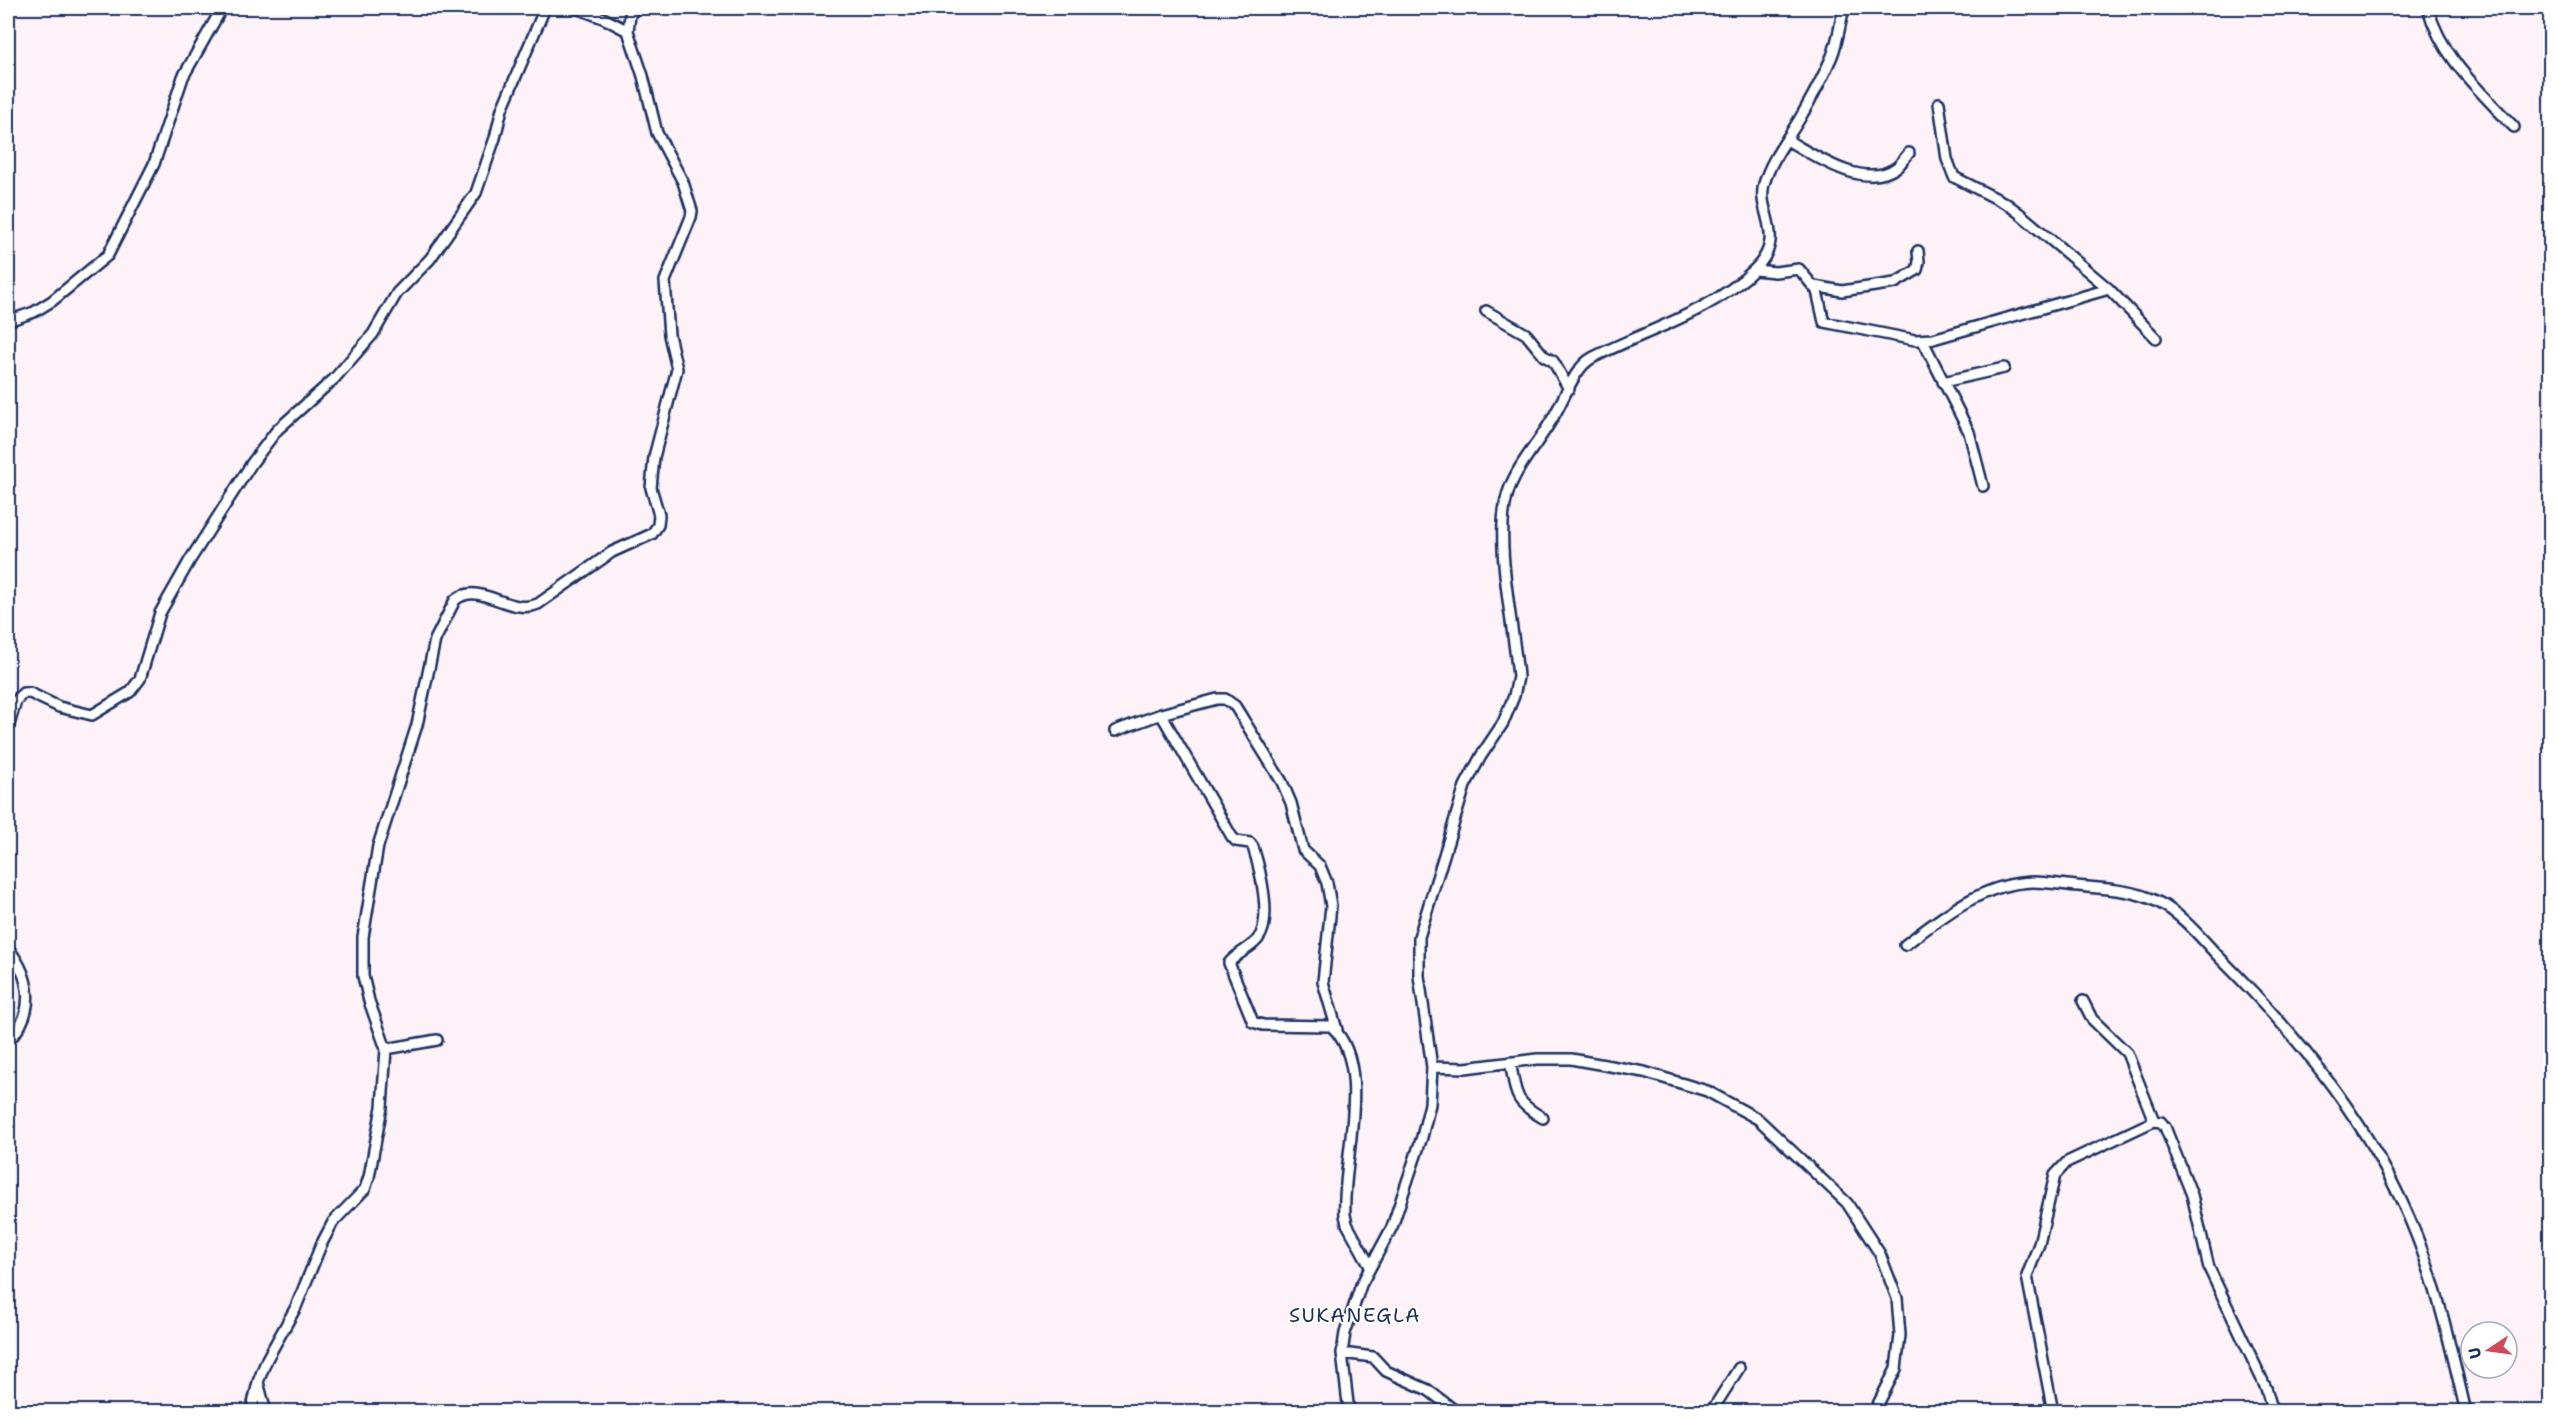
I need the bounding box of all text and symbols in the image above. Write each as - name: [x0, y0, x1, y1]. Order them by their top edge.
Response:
- district label: SUKANEGLA: [1289, 1302, 1421, 1328]
- north arrow: [2459, 1320, 2519, 1380]
- text: U: [2463, 1346, 2486, 1361]

